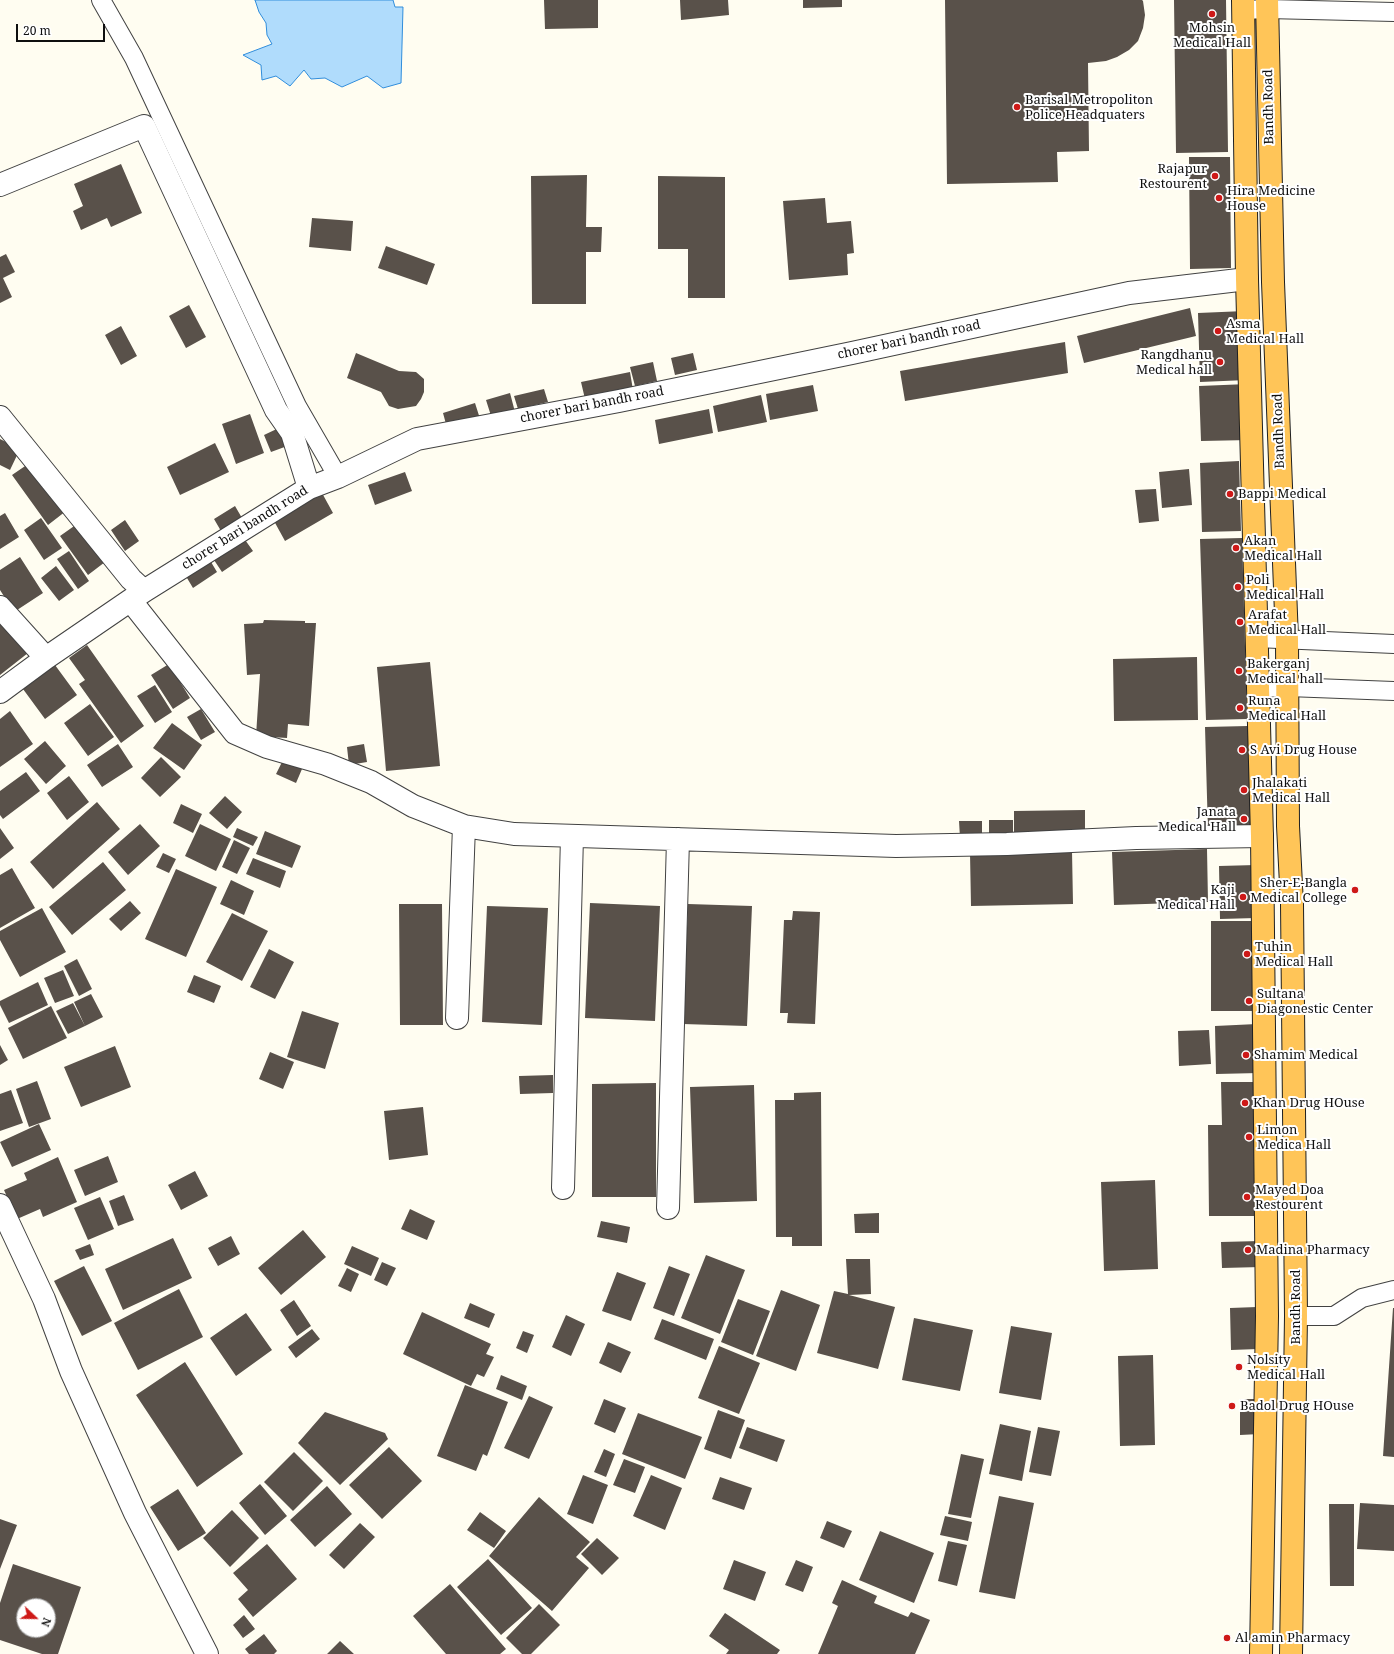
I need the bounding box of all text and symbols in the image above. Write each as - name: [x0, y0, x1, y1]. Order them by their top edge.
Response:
- marker: Mohsin Medical Hall: [1207, 9, 1217, 19]
- scale bar: [18, 16, 107, 42]
- place label: Mohsin Medical Hall: [1173, 20, 1251, 51]
- text: 20 m: [23, 22, 51, 39]
- street label: Bandh Road: [1261, 69, 1277, 145]
- place label: Barisal Metropoliton Police Headquaters: [1025, 92, 1153, 123]
- marker: Barisal Metropoliton Police Headquaters: [1012, 102, 1022, 112]
- place label: Rajapur Restourent: [1139, 161, 1207, 192]
- marker: Rajapur Restourent: [1210, 171, 1220, 181]
- place label: Hira Medicine House: [1227, 183, 1315, 214]
- marker: Hira Medicine House: [1214, 193, 1224, 203]
- place label: Asma Medical Hall: [1226, 316, 1304, 347]
- street label: chorer bari bandh road: [836, 317, 982, 363]
- marker: Asma Medical Hall: [1213, 326, 1223, 336]
- place label: Rangdhanu Medical hall: [1136, 347, 1212, 378]
- marker: Rangdhanu Medical hall: [1215, 357, 1225, 367]
- street label: chorer bari bandh road: [519, 383, 665, 427]
- street label: Bandh Road: [1270, 393, 1288, 469]
- street label: chorer bari bandh road: [179, 483, 311, 573]
- place label: Bappi Medical: [1238, 486, 1326, 502]
- marker: Bappi Medical: [1225, 489, 1235, 499]
- place label: Akan Medical Hall: [1244, 533, 1322, 564]
- marker: Akan Medical Hall: [1231, 543, 1241, 553]
- place label: Poli Medical Hall: [1246, 572, 1324, 603]
- marker: Poli Medical Hall: [1233, 582, 1243, 592]
- place label: Arafat Medical Hall: [1248, 607, 1326, 638]
- marker: Arafat Medical Hall: [1235, 617, 1245, 627]
- place label: Bakerganj Medical hall: [1247, 656, 1323, 687]
- marker: Bakerganj Medical hall: [1234, 666, 1244, 676]
- place label: Runa Medical Hall: [1248, 693, 1326, 724]
- marker: Runa Medical Hall: [1235, 703, 1245, 713]
- place label: S Avi Drug House: [1250, 742, 1357, 758]
- marker: S Avi Drug House: [1237, 745, 1247, 755]
- place label: Jhalakati Medical Hall: [1252, 775, 1330, 806]
- marker: Jhalakati Medical Hall: [1239, 785, 1249, 795]
- place label: Janata Medical Hall: [1158, 804, 1236, 835]
- marker: Janata Medical Hall: [1239, 814, 1249, 824]
- place label: Sher-E-Bangla Medical College: [1250, 875, 1347, 906]
- place label: Kaji Medical Hall: [1157, 882, 1235, 913]
- marker: Sher-E-Bangla Medical College: [1350, 885, 1360, 895]
- marker: Kaji Medical Hall: [1238, 892, 1248, 902]
- place label: Tuhin Medical Hall: [1255, 939, 1333, 970]
- marker: Tuhin Medical Hall: [1242, 949, 1252, 959]
- place label: Sultana Diagonestic Center: [1257, 986, 1373, 1017]
- marker: Sultana Diagonestic Center: [1244, 996, 1254, 1006]
- place label: Shamim Medical: [1254, 1047, 1358, 1063]
- marker: Shamim Medical: [1241, 1050, 1251, 1060]
- place label: Khan Drug HOuse: [1253, 1095, 1365, 1111]
- marker: Khan Drug HOuse: [1240, 1098, 1250, 1108]
- place label: Limon Medica Hall: [1257, 1122, 1331, 1153]
- marker: Limon Medica Hall: [1244, 1132, 1254, 1142]
- place label: Mayed Doa Restourent: [1255, 1182, 1324, 1213]
- marker: Mayed Doa Restourent: [1242, 1192, 1252, 1202]
- place label: Madina Pharmacy: [1256, 1242, 1370, 1258]
- marker: Madina Pharmacy: [1243, 1245, 1253, 1255]
- street label: Bandh Road: [1288, 1269, 1304, 1345]
- place label: Nolsity Medical Hall: [1247, 1352, 1325, 1383]
- marker: Nolsity Medical Hall: [1234, 1362, 1244, 1372]
- place label: Badol Drug HOuse: [1240, 1398, 1354, 1414]
- marker: Badol Drug HOuse: [1227, 1401, 1237, 1411]
- north arrow: [16, 1598, 56, 1638]
- text: N: [38, 1615, 55, 1629]
- place label: Al amin Pharmacy: [1235, 1630, 1350, 1646]
- marker: Al amin Pharmacy: [1222, 1633, 1232, 1643]

